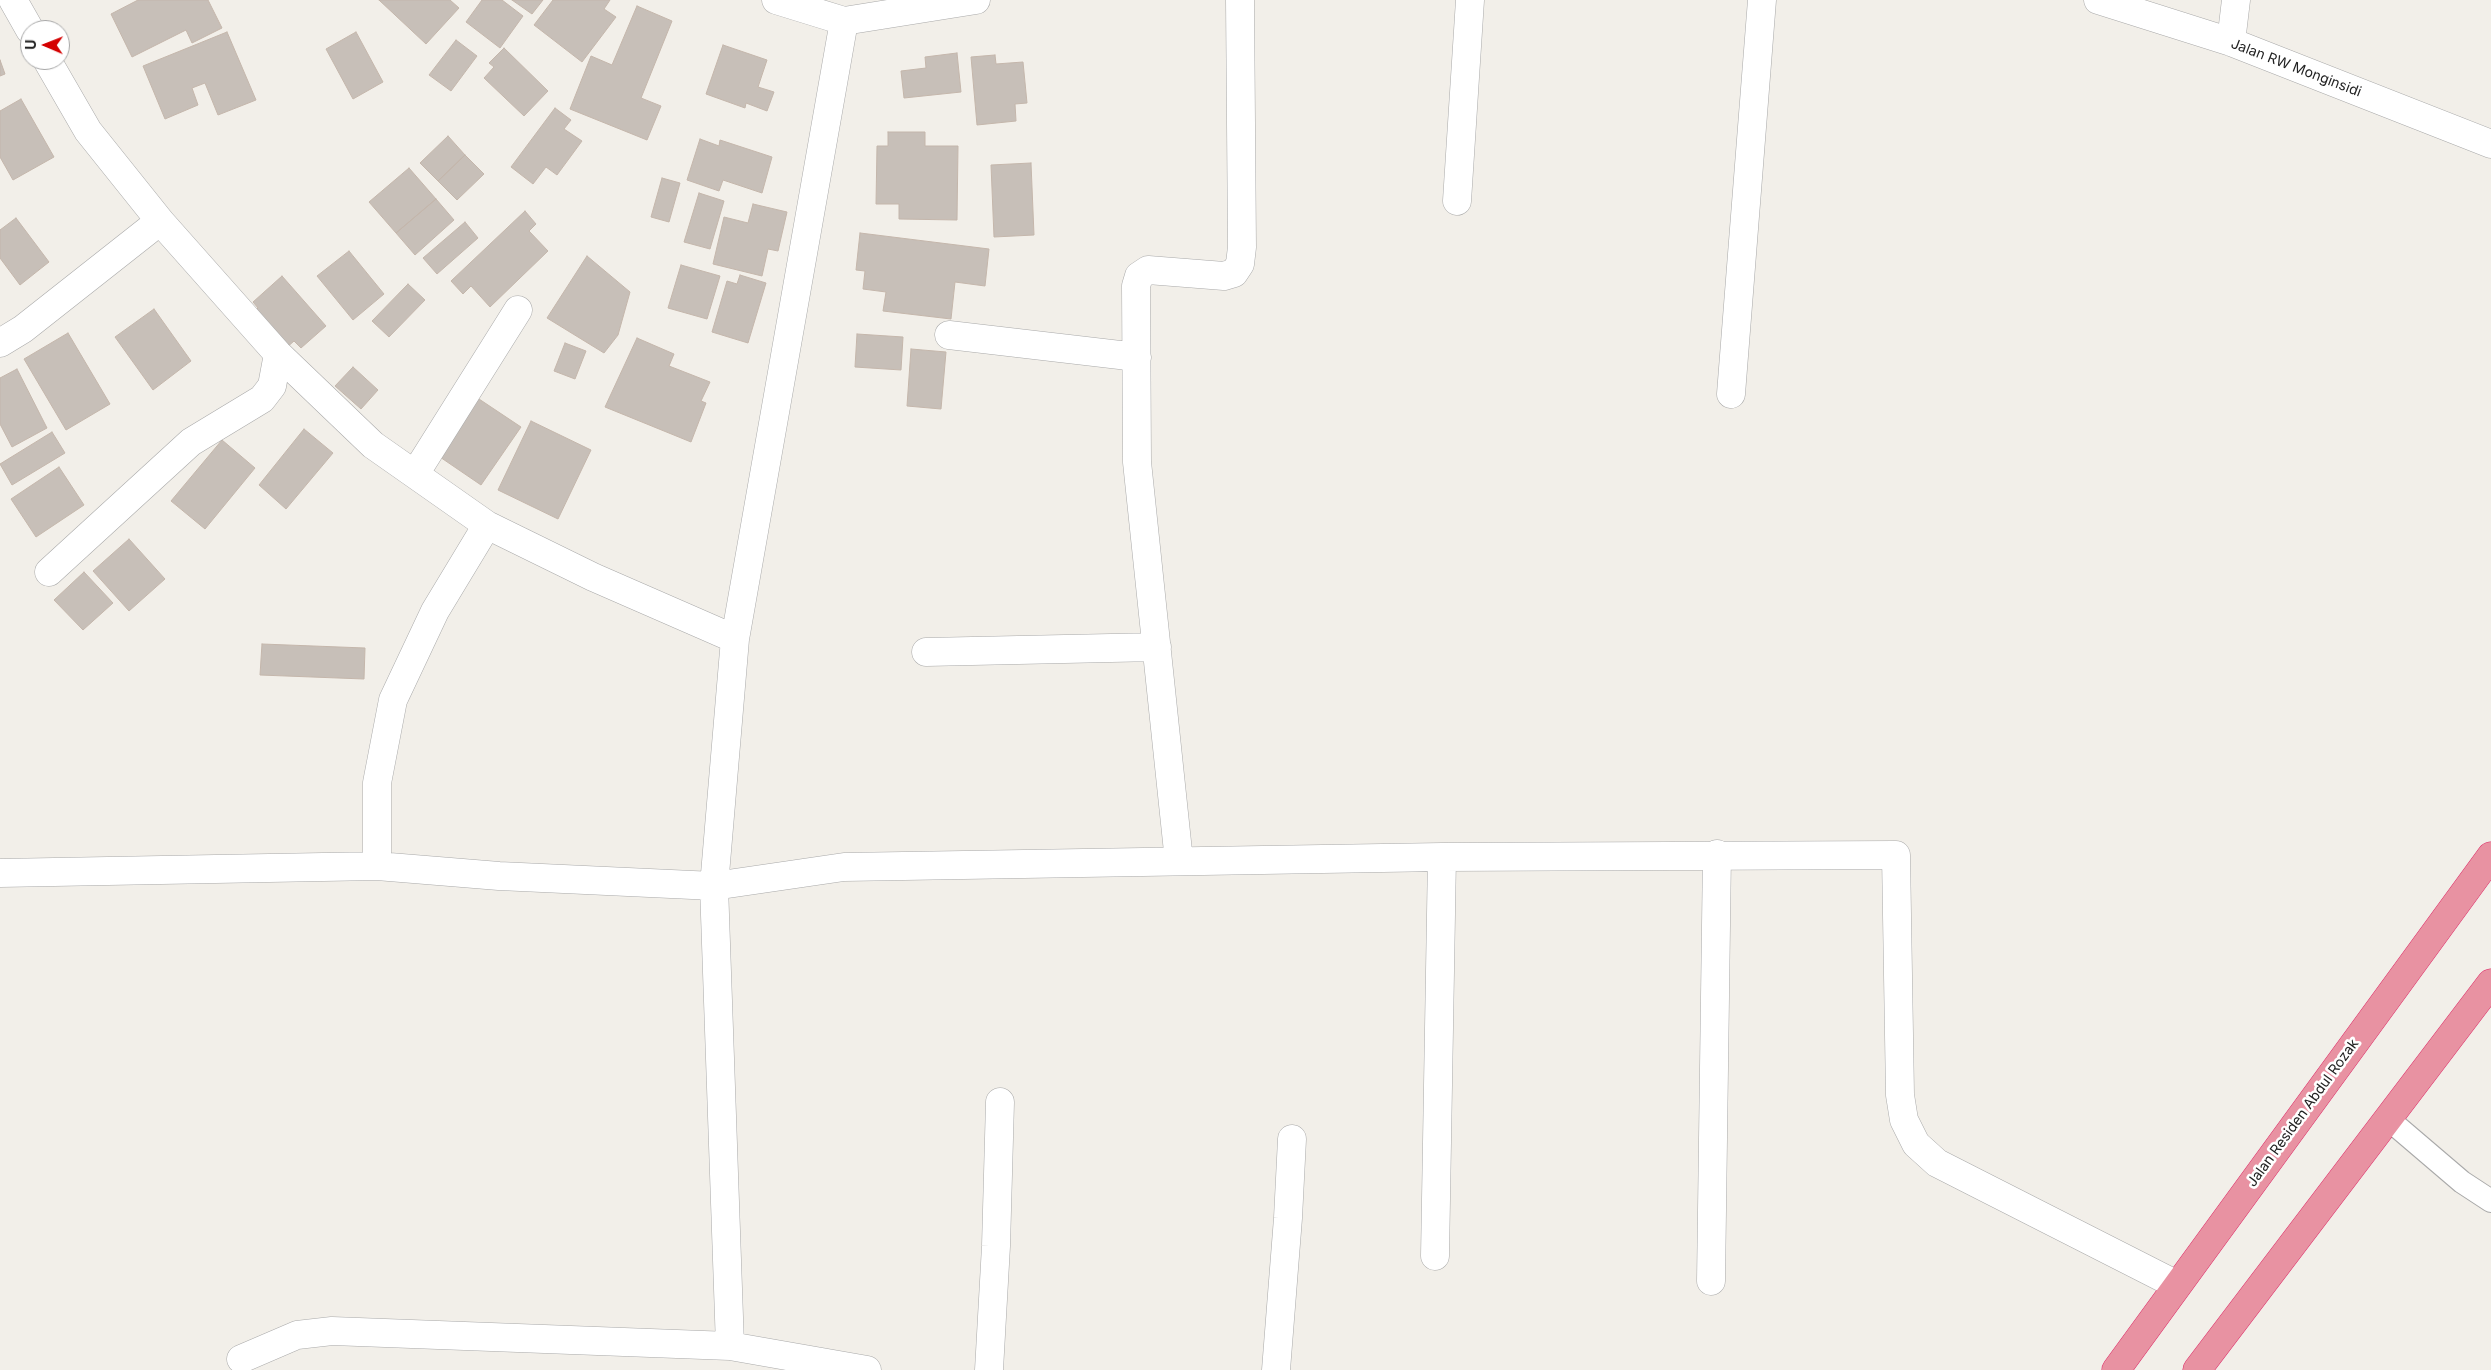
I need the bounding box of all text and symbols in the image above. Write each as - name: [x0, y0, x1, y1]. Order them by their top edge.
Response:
- north arrow: [20, 20, 70, 70]
- street label: Jalan RW Monginsidi: [2228, 35, 2364, 101]
- text: U: [22, 39, 39, 50]
- street label: Jalan Residen Abdul Rozak: [2244, 1036, 2362, 1190]

